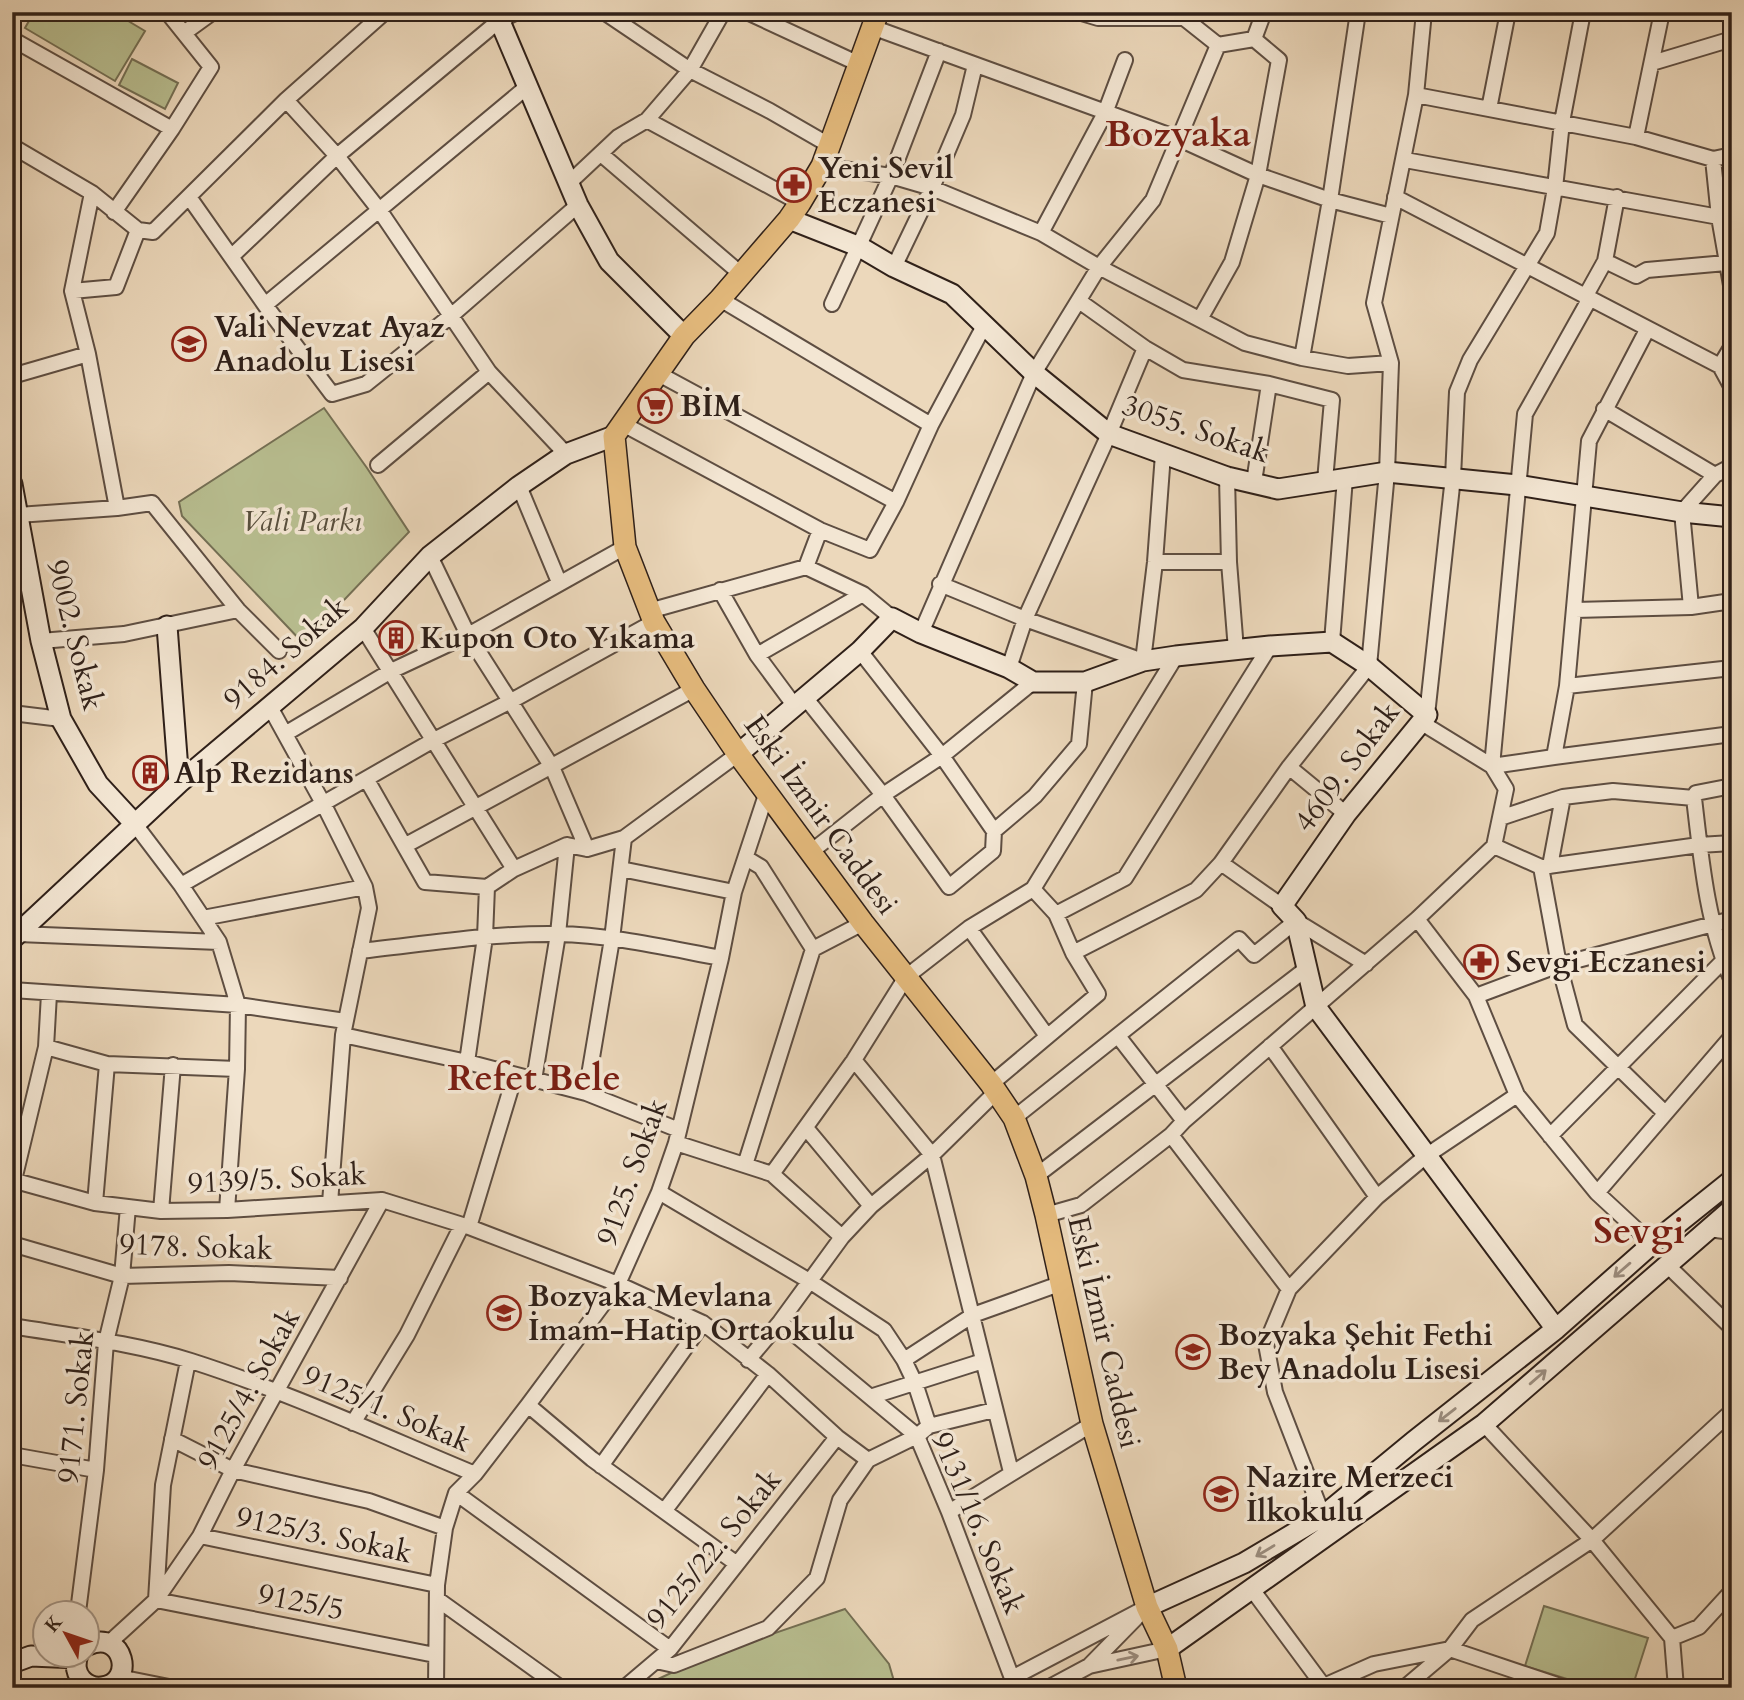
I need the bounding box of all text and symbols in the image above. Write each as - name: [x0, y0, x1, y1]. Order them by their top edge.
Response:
- district label: Bozyaka: [1105, 109, 1251, 159]
- place label: Yeni Sevil Eczanesi: [818, 148, 953, 223]
- pharmacy icon: Yeni Sevil Eczanesi: [775, 166, 813, 204]
- place label: Vali Nevzat Ayaz Anadolu Lisesi: [214, 307, 445, 382]
- school or university icon: Vali Nevzat Ayaz Anadolu Lisesi: [170, 325, 208, 363]
- street label: 3055. Sokak: [1117, 385, 1275, 473]
- place label: BİM: [680, 386, 742, 427]
- supermarket icon: BİM: [636, 387, 674, 425]
- park label: Vali Parkı: [242, 501, 362, 542]
- street label: 9002. Sokak: [37, 556, 113, 714]
- street label: 9184. Sokak: [215, 587, 357, 719]
- place label: Kupon Oto Yıkama: [420, 618, 695, 659]
- building icon: Kupon Oto Yıkama: [377, 619, 415, 657]
- street label: 4609. Sokak: [1284, 693, 1410, 841]
- street label: Eski İzmir Caddesi: [735, 707, 907, 923]
- place label: Alp Rezidans: [174, 753, 354, 794]
- building icon: Alp Rezidans: [131, 754, 169, 792]
- place label: Sevgi Eczanesi: [1506, 942, 1706, 983]
- pharmacy icon: Sevgi Eczanesi: [1462, 943, 1500, 981]
- district label: Refet Bele: [447, 1053, 621, 1103]
- street label: 9125. Sokak: [586, 1093, 678, 1251]
- street label: 9139/5. Sokak: [187, 1154, 367, 1204]
- district label: Sevgi: [1593, 1206, 1685, 1256]
- street label: Eski İzmir Caddesi: [1057, 1212, 1151, 1452]
- street label: 9178. Sokak: [119, 1224, 273, 1270]
- one-way arrow: [1613, 1262, 1631, 1278]
- place label: Bozyaka Mevlana İmam-Hatip Ortaokulu: [528, 1276, 855, 1351]
- school or university icon: Bozyaka Mevlana İmam-Hatip Ortaokulu: [485, 1294, 523, 1332]
- street label: 9125/4. Sokak: [188, 1301, 310, 1477]
- place label: Bozyaka Şehit Fethi Bey Anadolu Lisesi: [1218, 1315, 1493, 1390]
- street label: 9171. Sokak: [48, 1329, 104, 1485]
- school or university icon: Bozyaka Şehit Fethi Bey Anadolu Lisesi: [1174, 1333, 1212, 1371]
- street label: 9125/1. Sokak: [297, 1355, 477, 1463]
- one-way arrow: [1529, 1369, 1547, 1385]
- one-way arrow: [1438, 1407, 1456, 1422]
- street label: 9131/16. Sokak: [921, 1426, 1035, 1620]
- place label: Nazire Merzeci İlkokulu: [1246, 1457, 1454, 1532]
- street label: 9125/22. Sokak: [637, 1461, 791, 1637]
- school or university icon: Nazire Merzeci İlkokulu: [1202, 1475, 1240, 1513]
- street label: 9125/3. Sokak: [232, 1496, 416, 1574]
- one-way arrow: [1255, 1544, 1275, 1558]
- street label: 9125/5: [255, 1574, 347, 1630]
- north arrow: [32, 1598, 102, 1668]
- text: K: [39, 1609, 69, 1638]
- one-way arrow: [1116, 1650, 1139, 1664]

